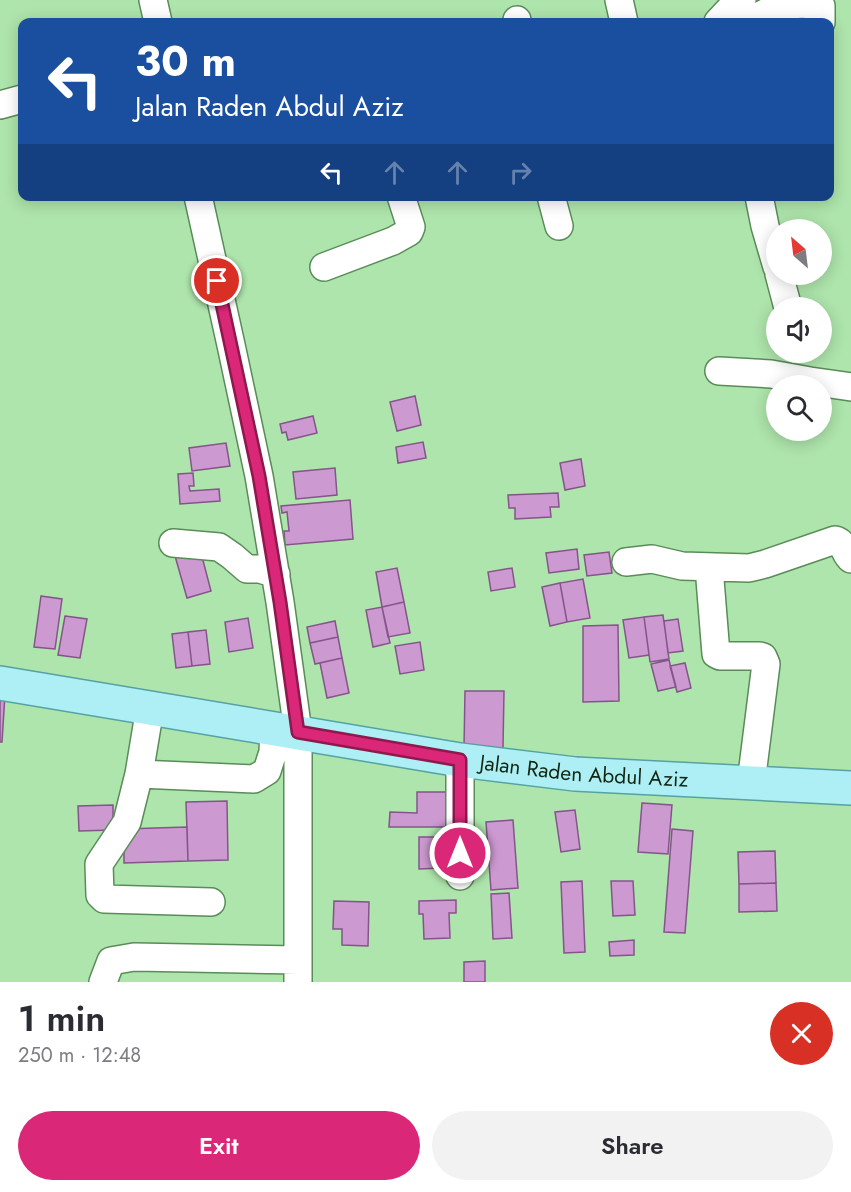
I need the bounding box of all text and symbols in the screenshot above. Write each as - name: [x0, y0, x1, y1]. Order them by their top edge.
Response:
- text: 30 m: [135, 31, 236, 92]
- icon: left: [36, 42, 114, 120]
- text: Jalan Raden Abdul Aziz: [135, 87, 404, 126]
- icon: left: [315, 156, 348, 189]
- icon: ahead: [378, 156, 411, 189]
- icon: ahead: [441, 156, 474, 189]
- icon: right: [504, 156, 537, 189]
- north arrow: [766, 219, 832, 285]
- map controls: [766, 219, 832, 441]
- pin: [191, 255, 242, 306]
- icon: arrive: [200, 264, 233, 297]
- button: sound: [766, 297, 832, 363]
- button: search: [766, 375, 832, 441]
- street label: Jalan Raden Abdul Aziz: [475, 747, 689, 795]
- position arrow: [428, 821, 492, 885]
- text: 1 min: [18, 992, 105, 1044]
- button: close: [770, 1002, 833, 1065]
- text: 250 m · 12:48: [18, 1041, 141, 1070]
- button: Exit: [18, 1111, 420, 1180]
- button: Share: [432, 1111, 833, 1180]

